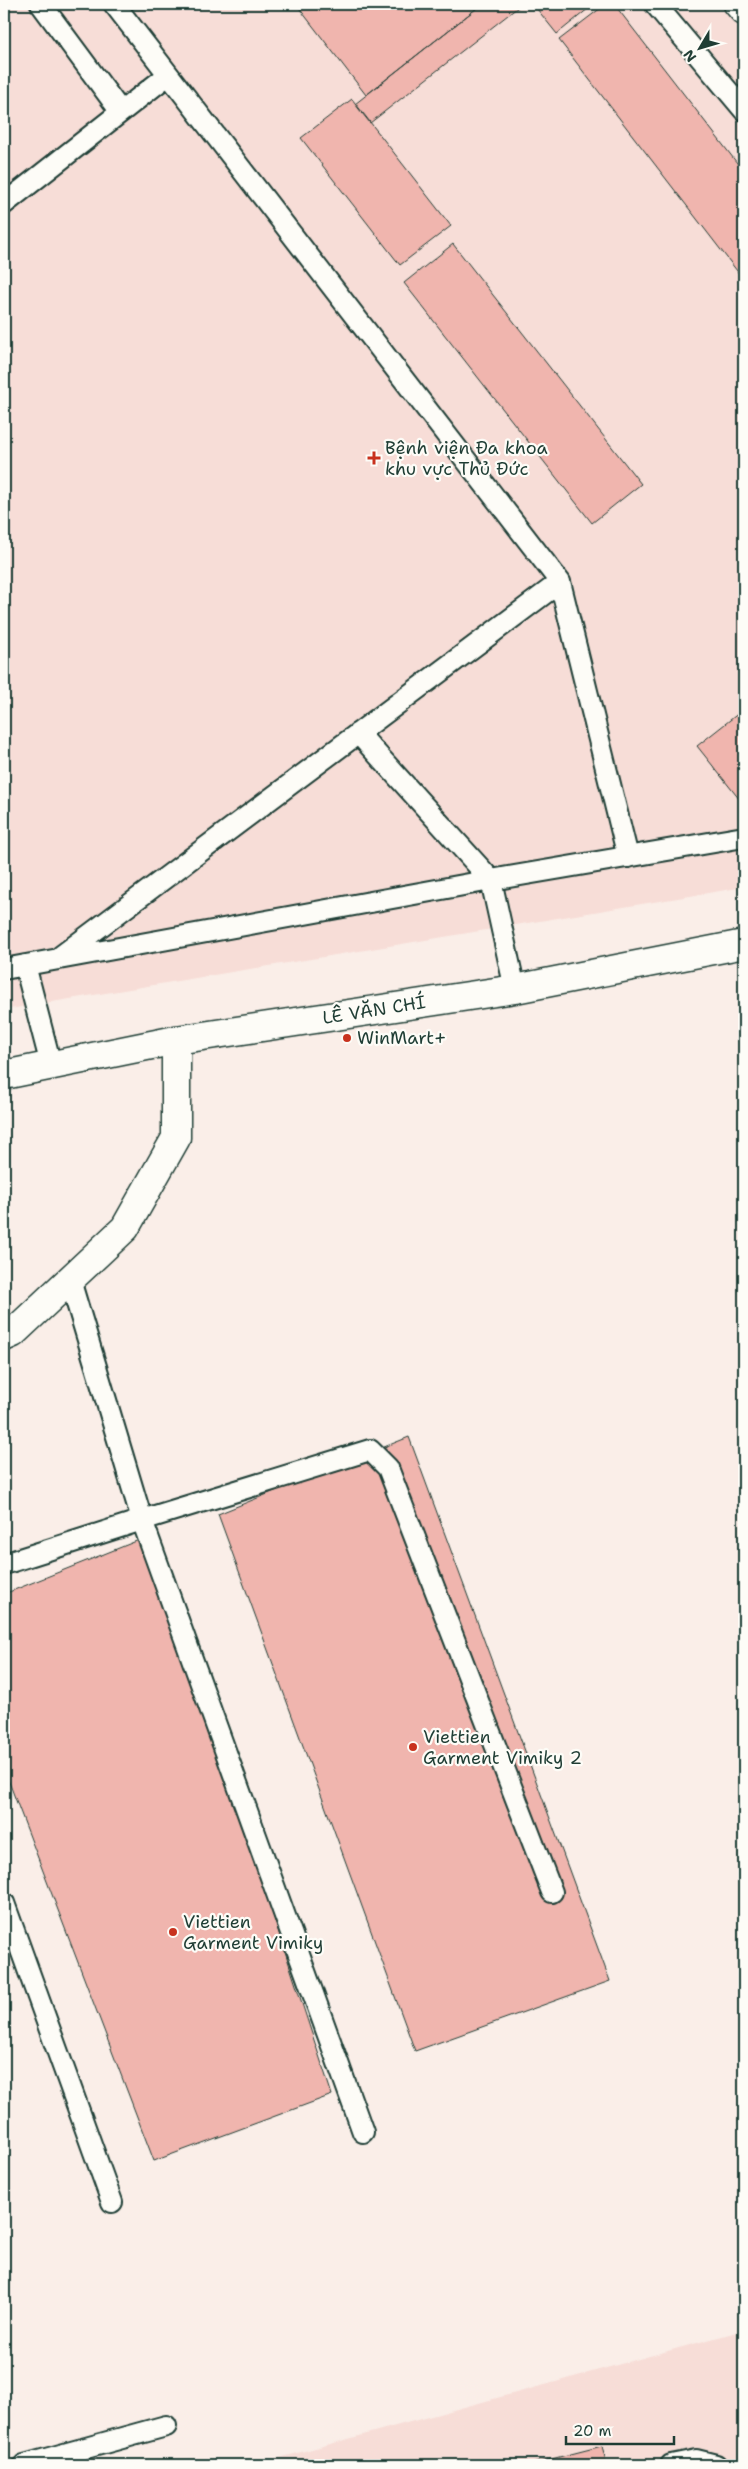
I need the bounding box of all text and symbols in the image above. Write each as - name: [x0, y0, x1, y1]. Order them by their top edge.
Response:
- north arrow: [676, 22, 726, 72]
- text: N: [679, 46, 700, 66]
- place label: Bệnh viện Đa khoa khu vực Thủ Đức: [385, 436, 548, 481]
- marker: Bệnh viện Đa khoa khu vực Thủ Đức: [367, 451, 381, 465]
- street label: LÊ VĂN CHÍ: [321, 990, 427, 1030]
- place label: WinMart+: [357, 1026, 447, 1050]
- marker: WinMart+: [341, 1032, 353, 1044]
- place label: Viettien Garment Vimiky 2: [423, 1725, 582, 1770]
- marker: Viettien Garment Vimiky 2: [407, 1741, 419, 1753]
- place label: Viettien Garment Vimiky: [183, 1910, 323, 1955]
- marker: Viettien Garment Vimiky: [167, 1926, 179, 1938]
- scale bar: [566, 2414, 673, 2446]
- text: 20 m: [573, 2421, 612, 2441]

